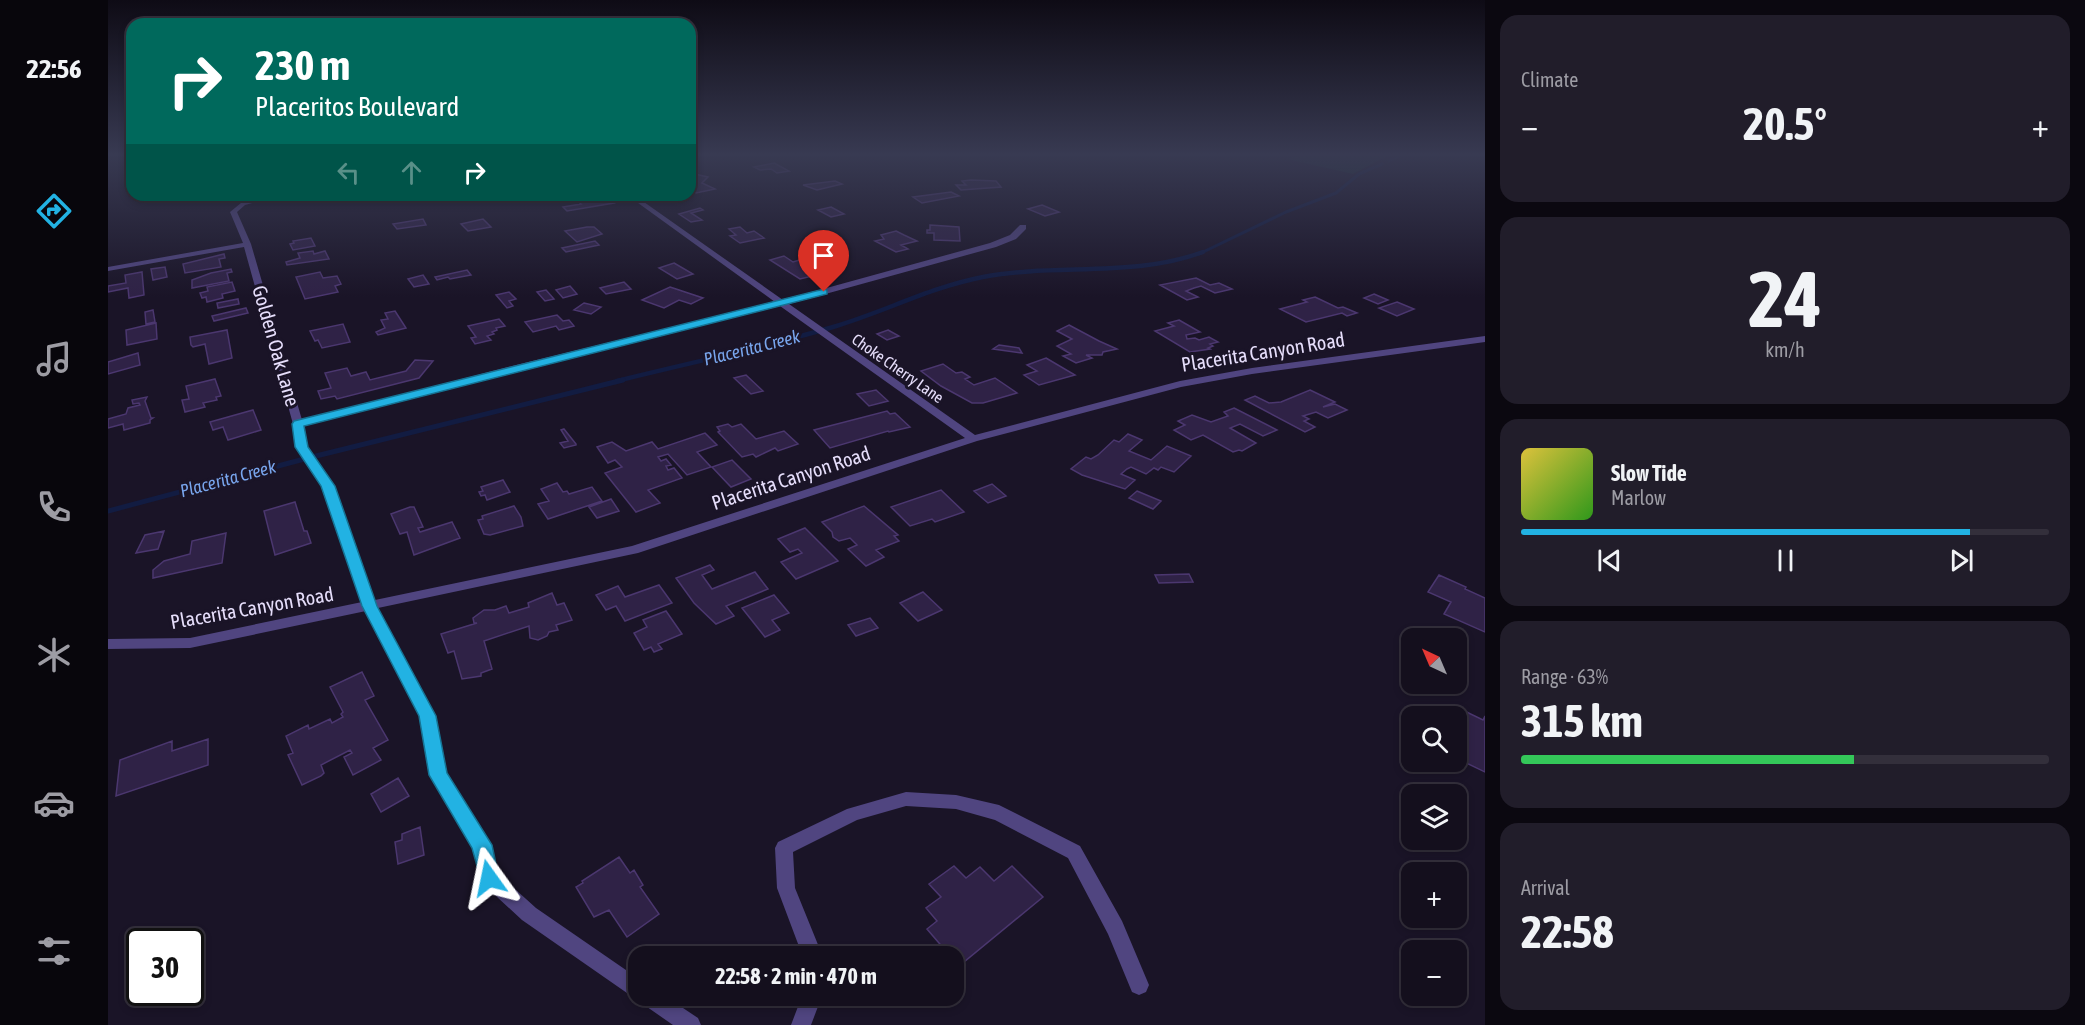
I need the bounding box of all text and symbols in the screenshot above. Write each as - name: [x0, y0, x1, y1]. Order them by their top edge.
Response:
- text: 230 m: [255, 41, 350, 89]
- icon: right: [156, 42, 234, 120]
- text: 22:56: [26, 53, 82, 84]
- text: Climate: [1521, 68, 1578, 91]
- text: Placeritos Boulevard: [255, 91, 459, 122]
- text: 20.5°: [1743, 98, 1827, 150]
- text: −: [1521, 106, 1538, 144]
- text: +: [2032, 106, 2049, 144]
- icon: left: [332, 156, 365, 189]
- icon: ahead: [395, 156, 428, 189]
- icon: right: [458, 156, 491, 189]
- icon: directions: [33, 190, 75, 232]
- pin: [798, 230, 849, 292]
- icon: arrive: [807, 239, 840, 272]
- text: 24: [1748, 254, 1822, 344]
- street label: Golden Oak Lane: [248, 283, 305, 409]
- water label: Placerita Creek: [702, 325, 803, 370]
- street label: Placerita Canyon Road: [1180, 327, 1346, 376]
- street label: Choke Cherry Lane: [848, 330, 947, 407]
- icon: music: [33, 338, 75, 380]
- text: km/h: [1765, 338, 1805, 361]
- street label: Placerita Canyon Road: [709, 441, 873, 514]
- water label: Placerita Creek: [178, 455, 279, 501]
- text: Slow Tide: [1611, 460, 1687, 486]
- icon: phone: [33, 486, 75, 528]
- text: Marlow: [1611, 486, 1666, 509]
- icon: previous: [1593, 544, 1626, 577]
- icon: pause: [1769, 544, 1802, 577]
- icon: next: [1945, 544, 1978, 577]
- street label: Placerita Canyon Road: [169, 582, 335, 633]
- north arrow: [1401, 628, 1467, 694]
- map controls: [1401, 628, 1467, 1006]
- icon: climate: [33, 634, 75, 676]
- text: Range · 63%: [1521, 665, 1608, 688]
- text: 315 km: [1521, 695, 1643, 747]
- button: search: [1401, 706, 1467, 772]
- icon: car: [33, 782, 75, 824]
- button: layers: [1401, 784, 1467, 850]
- position arrow: [457, 846, 521, 910]
- button: +: [1401, 862, 1467, 928]
- text: Arrival: [1521, 876, 1570, 899]
- text: 22:58: [1521, 906, 1614, 958]
- speed limit sign: 30: [126, 928, 204, 1006]
- icon: filters: [33, 930, 75, 972]
- button: −: [1401, 940, 1467, 1006]
- text: 22:58 · 2 min · 470 m: [715, 963, 877, 989]

